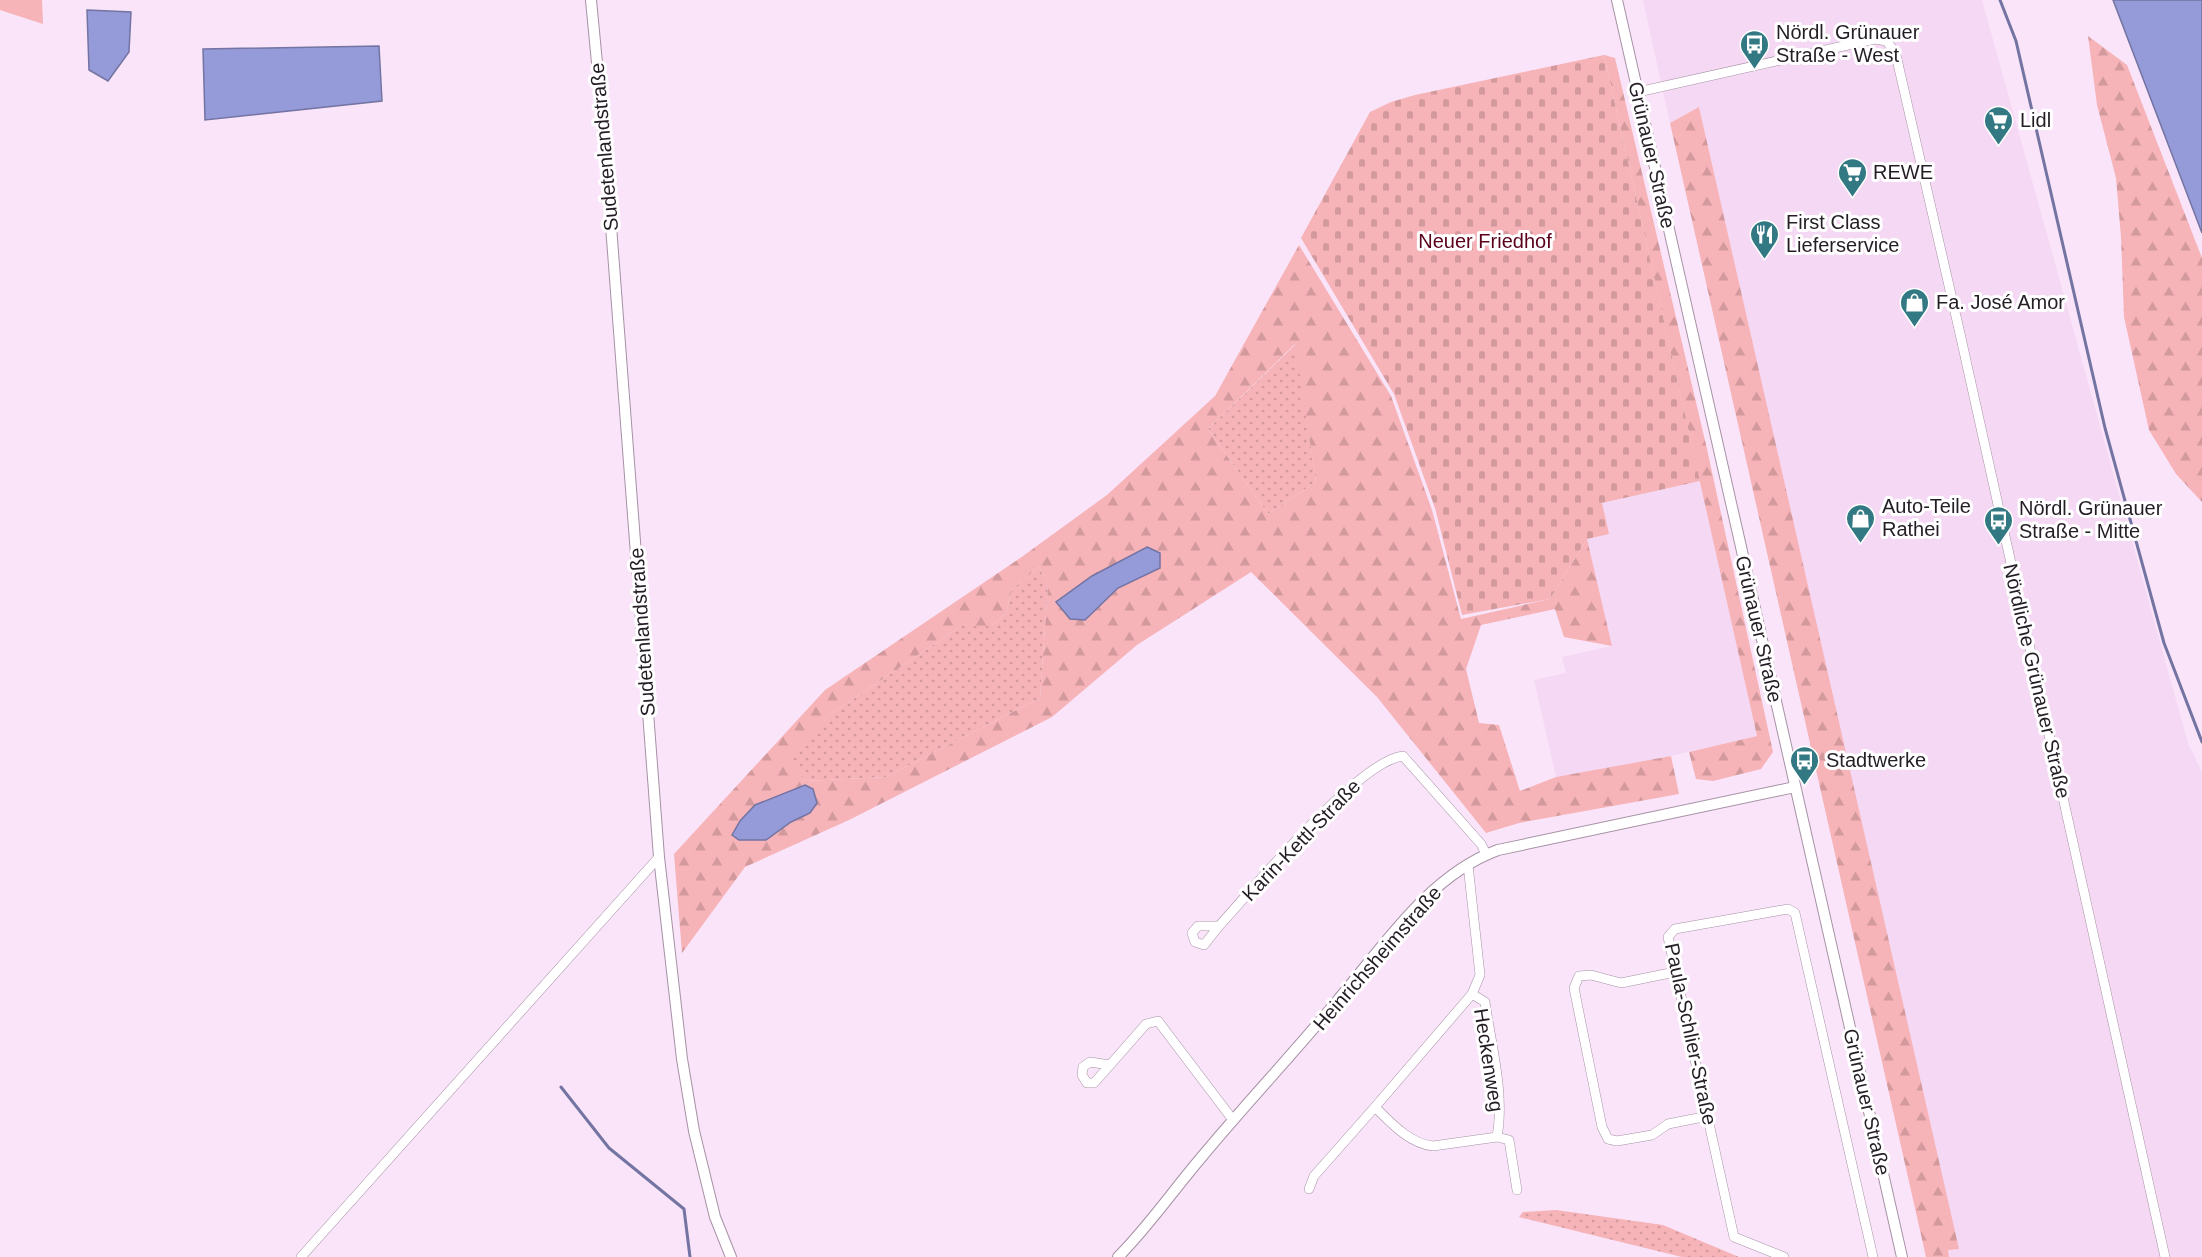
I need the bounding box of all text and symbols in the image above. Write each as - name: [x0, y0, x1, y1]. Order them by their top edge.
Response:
- place label: Nördl. Grünauer Straße - West: [1776, 21, 1920, 66]
- bus stop icon: Nördl. Grünauer Straße - West: [1739, 28, 1771, 70]
- street label: Sudetenlandstraße: [586, 62, 622, 232]
- street label: Grünauer Straße: [1624, 79, 1680, 231]
- supermarket icon: Lidl: [1983, 104, 2015, 146]
- place label: Lidl: [2020, 109, 2051, 131]
- supermarket icon: REWE: [1836, 156, 1868, 198]
- place label: REWE: [1873, 161, 1933, 183]
- place label: First Class Lieferservice: [1786, 211, 1899, 256]
- restaurant icon: First Class Lieferservice: [1749, 218, 1781, 260]
- park label: Neuer Friedhof: [1418, 230, 1552, 252]
- shop icon: Fa. José Amor: [1899, 286, 1931, 328]
- place label: Fa. José Amor: [1936, 291, 2065, 313]
- place label: Auto-Teile Rathei: [1882, 495, 1971, 540]
- place label: Nördl. Grünauer Straße - Mitte: [2019, 497, 2163, 542]
- shop icon: Auto-Teile Rathei: [1845, 502, 1877, 544]
- bus stop icon: Nördl. Grünauer Straße - Mitte: [1982, 504, 2014, 546]
- street label: Sudetenlandstraße: [625, 547, 659, 717]
- street label: Grünauer Straße: [1731, 553, 1787, 705]
- street label: Nördliche Grünauer Straße: [1999, 562, 2075, 800]
- bus stop icon: Stadtwerke: [1789, 744, 1821, 786]
- place label: Stadtwerke: [1826, 749, 1926, 771]
- street label: Karin-Kettl-Straße: [1237, 775, 1365, 905]
- street label: Heinrichsheimstraße: [1309, 882, 1445, 1034]
- street label: Paula-Schlier-Straße: [1661, 941, 1721, 1127]
- street label: Heckenweg: [1470, 1007, 1508, 1113]
- street label: Grünauer Straße: [1839, 1026, 1895, 1178]

